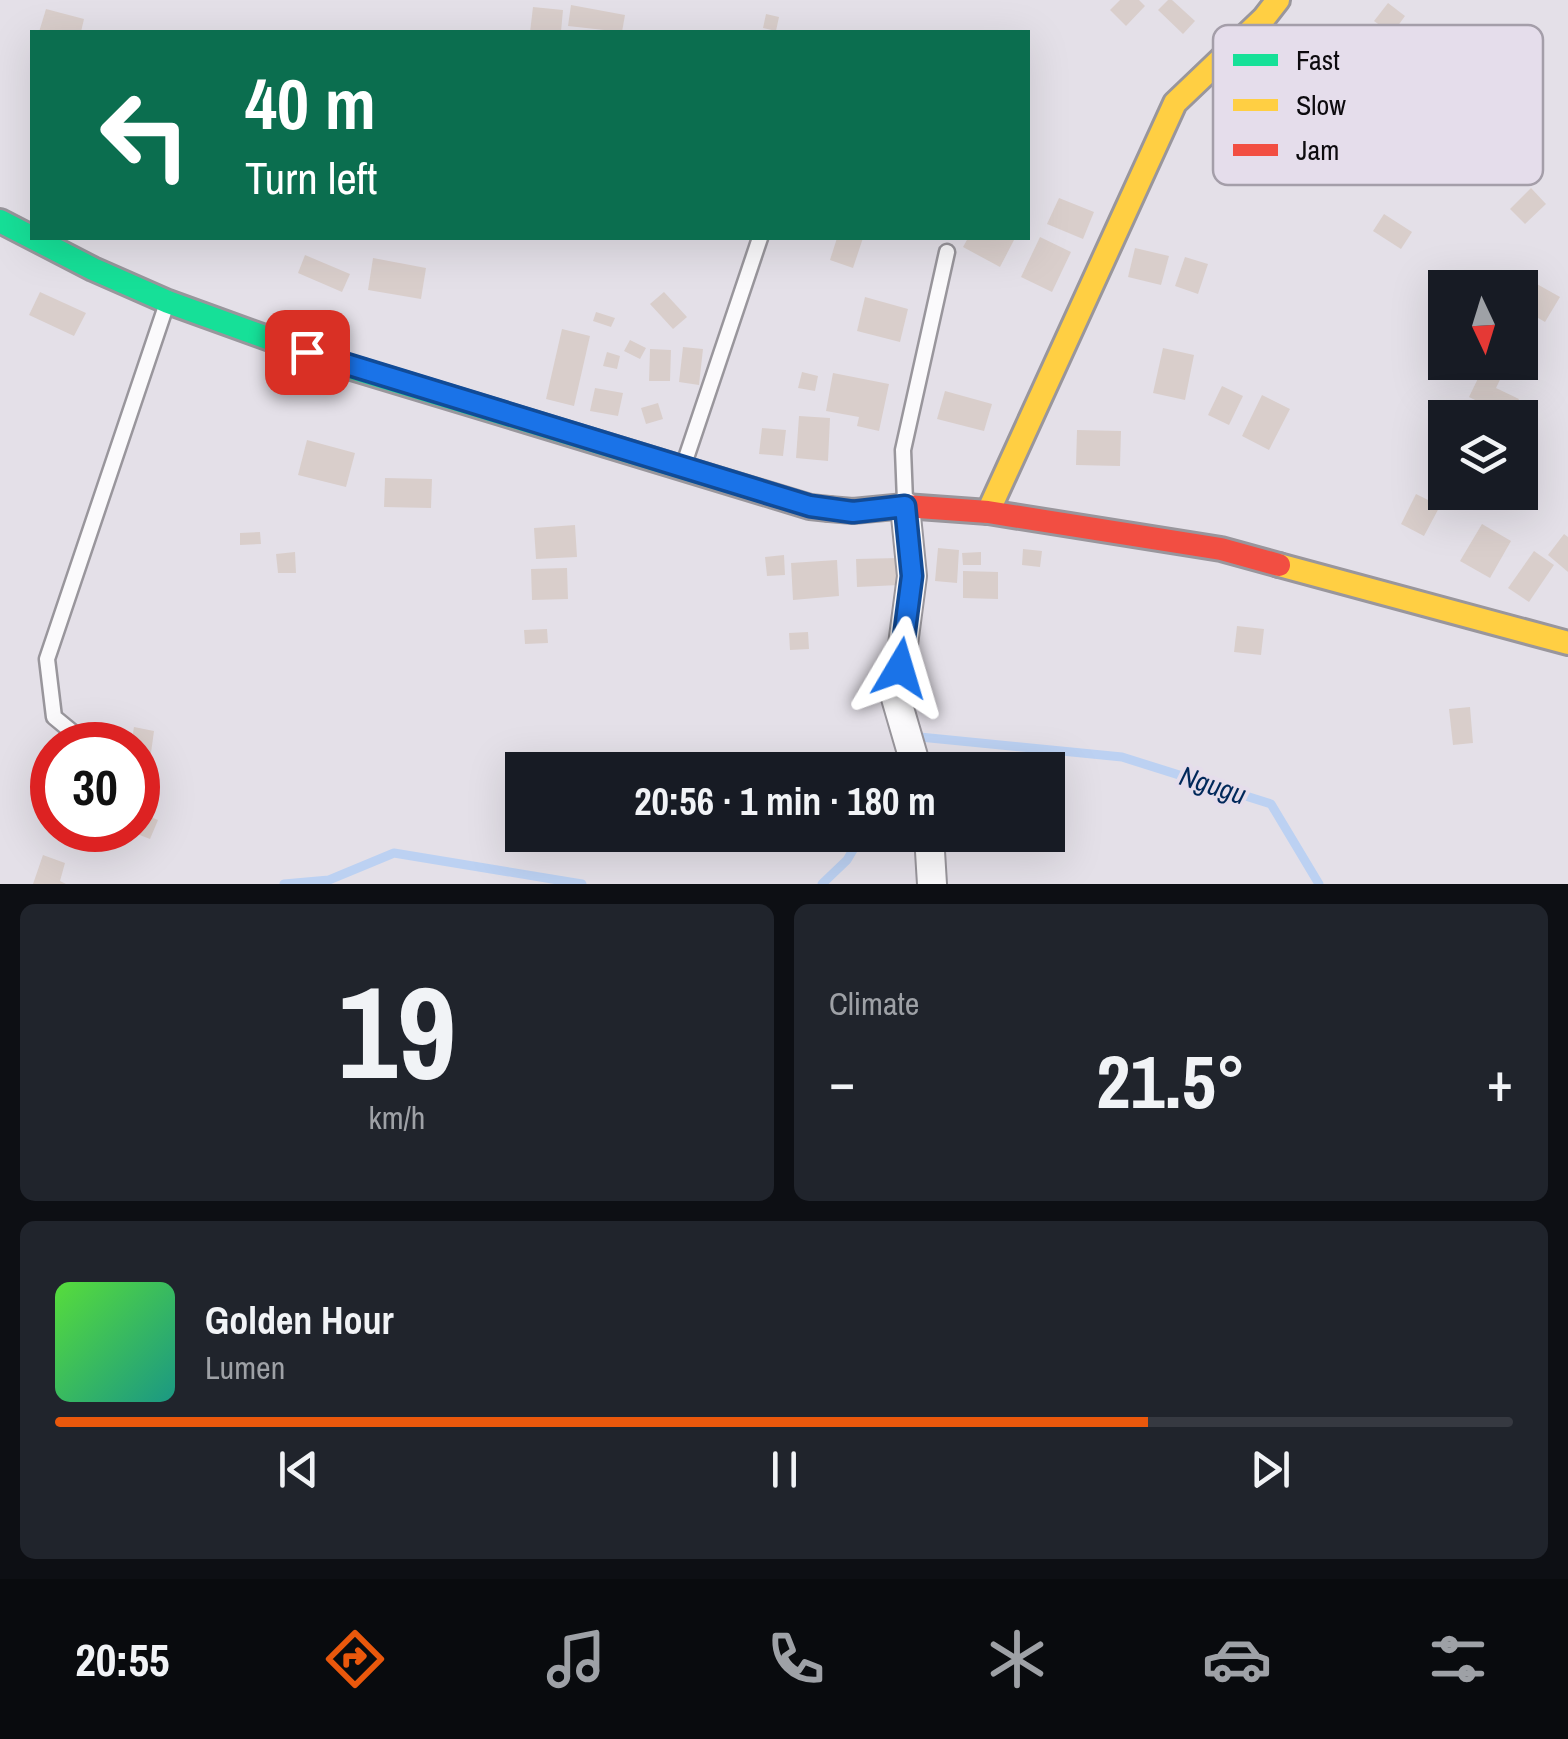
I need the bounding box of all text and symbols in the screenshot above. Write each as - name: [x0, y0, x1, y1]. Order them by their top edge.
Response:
- legend: [1213, 25, 1543, 185]
- text: Fast: [1296, 41, 1340, 79]
- text: 40 m: [245, 57, 376, 151]
- icon: left: [80, 70, 210, 200]
- text: Slow: [1296, 86, 1346, 124]
- text: Jam: [1296, 131, 1339, 169]
- text: Turn left: [245, 147, 377, 208]
- north arrow: [1428, 270, 1538, 380]
- map controls: [1428, 270, 1538, 510]
- pin: [265, 310, 350, 395]
- icon: arrive: [280, 325, 335, 380]
- button: layers: [1428, 400, 1538, 510]
- position arrow: [848, 616, 952, 720]
- speed limit sign: 30: [30, 722, 160, 852]
- water label: Ngugu: [1175, 756, 1251, 814]
- text: 20:56 · 1 min · 180 m: [634, 776, 936, 827]
- text: 19: [338, 943, 456, 1119]
- text: Climate: [829, 982, 919, 1025]
- text: 21.5°: [1096, 1030, 1246, 1131]
- text: −: [829, 1044, 855, 1118]
- text: +: [1487, 1044, 1513, 1118]
- text: km/h: [369, 1096, 425, 1139]
- text: Golden Hour: [205, 1295, 394, 1346]
- text: Lumen: [205, 1346, 285, 1389]
- icon: previous: [271, 1442, 326, 1497]
- icon: pause: [757, 1442, 812, 1497]
- icon: next: [1243, 1442, 1298, 1497]
- icon: directions: [320, 1624, 390, 1694]
- icon: music: [541, 1624, 611, 1694]
- icon: phone: [761, 1624, 831, 1694]
- icon: climate: [982, 1624, 1052, 1694]
- icon: car: [1202, 1624, 1272, 1694]
- icon: filters: [1423, 1624, 1493, 1694]
- text: 20:55: [75, 1629, 170, 1690]

